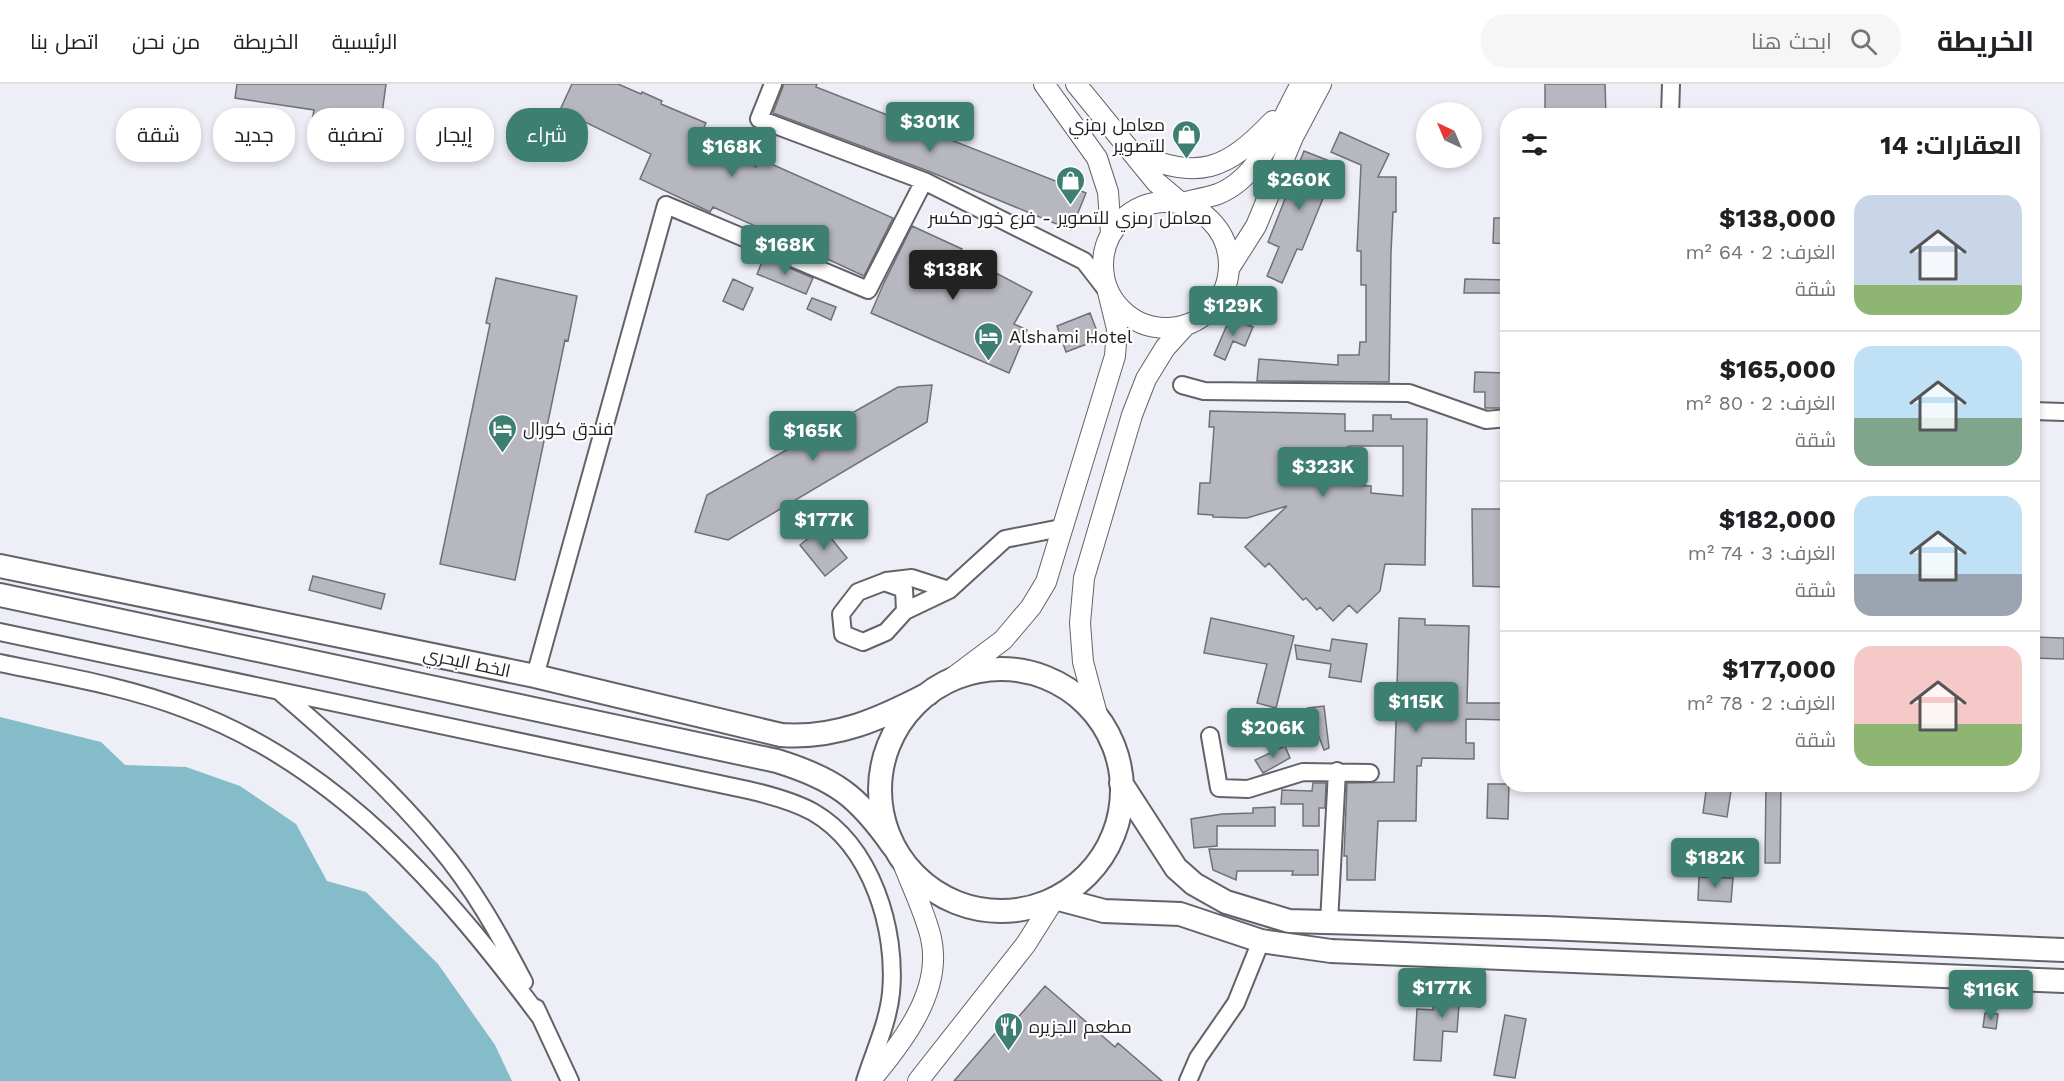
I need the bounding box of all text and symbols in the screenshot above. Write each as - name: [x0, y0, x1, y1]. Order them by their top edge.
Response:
- search box: [1481, 14, 1901, 68]
- icon: search: [1847, 25, 1880, 58]
- text: الخريطة: [1937, 25, 2034, 58]
- text: اتصل بنا: [30, 29, 99, 54]
- text: من نحن: [132, 29, 200, 54]
- text: الخريطة: [233, 29, 299, 54]
- text: الرئيسية: [332, 29, 398, 54]
- text: ابحث هنا: [1751, 29, 1832, 54]
- pin: $301K: [888, 102, 972, 153]
- north arrow: [1416, 102, 1482, 168]
- map controls: [1416, 102, 1482, 168]
- chip: شقة: [116, 108, 201, 162]
- chip: جديد: [213, 108, 295, 162]
- chip: تصفية: [307, 108, 404, 162]
- chip: إيجار: [416, 108, 494, 162]
- chip: شراء: [506, 108, 588, 162]
- text: $301K: [900, 109, 960, 133]
- place label: معامل رمزي للتصوير: [1069, 114, 1165, 157]
- shop icon: معامل رمزي للتصوير: [1170, 118, 1202, 160]
- pin: $168K: [690, 127, 774, 178]
- icon: filters: [1518, 128, 1551, 161]
- text: العقارات: 14: [1880, 130, 2022, 160]
- text: $168K: [702, 134, 762, 158]
- pin: $260K: [1257, 160, 1341, 211]
- shop icon: معامل رمزي للتصوير - فرع خور مكسر: [1054, 164, 1086, 206]
- text: $260K: [1267, 167, 1331, 191]
- text: $138,000: [1719, 203, 1836, 233]
- place label: معامل رمزي للتصوير - فرع خور مكسر: [927, 207, 1212, 232]
- icon: home: [1902, 219, 1974, 291]
- pin: $168K: [743, 225, 827, 276]
- text: $168K: [755, 232, 815, 256]
- text: الغرف: 2 · 64 m²: [1686, 240, 1836, 264]
- pin: $138K: [911, 250, 995, 301]
- text: $138K: [923, 257, 983, 281]
- text: شقة: [1795, 277, 1836, 301]
- pin: $129K: [1191, 286, 1275, 337]
- text: $129K: [1203, 293, 1263, 317]
- hotel icon: Alshami Hotel: [972, 320, 1004, 362]
- place label: Alshami Hotel: [1009, 326, 1133, 347]
- text: $165,000: [1719, 354, 1836, 384]
- icon: home: [1902, 370, 1974, 442]
- text: الغرف: 2 · 80 m²: [1685, 391, 1836, 415]
- pin: $165K: [771, 411, 855, 462]
- hotel icon: فندق كورال: [486, 412, 518, 454]
- place label: فندق كورال: [523, 418, 614, 441]
- text: $165K: [783, 418, 843, 442]
- text: شقة: [1795, 428, 1836, 452]
- pin: $323K: [1281, 447, 1365, 498]
- text: $323K: [1292, 454, 1354, 478]
- pin: $177K: [782, 500, 866, 551]
- text: $182,000: [1719, 504, 1836, 534]
- text: $177K: [794, 507, 854, 531]
- icon: home: [1902, 520, 1974, 592]
- text: الغرف: 3 · 74 m²: [1688, 541, 1836, 565]
- text: شقة: [1795, 578, 1836, 602]
- street label: الخط البحري: [421, 643, 513, 685]
- text: $177,000: [1722, 654, 1836, 684]
- icon: home: [1902, 670, 1974, 742]
- pin: $115K: [1374, 682, 1458, 733]
- text: $115K: [1388, 689, 1444, 713]
- text: الغرف: 2 · 78 m²: [1687, 691, 1836, 715]
- pin: $206K: [1231, 708, 1315, 759]
- text: $206K: [1241, 715, 1305, 739]
- text: شقة: [1795, 728, 1836, 752]
- pin: $182K: [1673, 838, 1757, 889]
- text: $182K: [1685, 845, 1745, 869]
- pin: $177K: [1400, 968, 1484, 1019]
- pin: $116K: [1949, 970, 2033, 1021]
- text: $177K: [1412, 975, 1472, 999]
- text: $116K: [1963, 977, 2019, 1001]
- restaurant icon: مطعم الجزيره: [992, 1010, 1024, 1052]
- place label: مطعم الجزيره: [1029, 1016, 1132, 1039]

